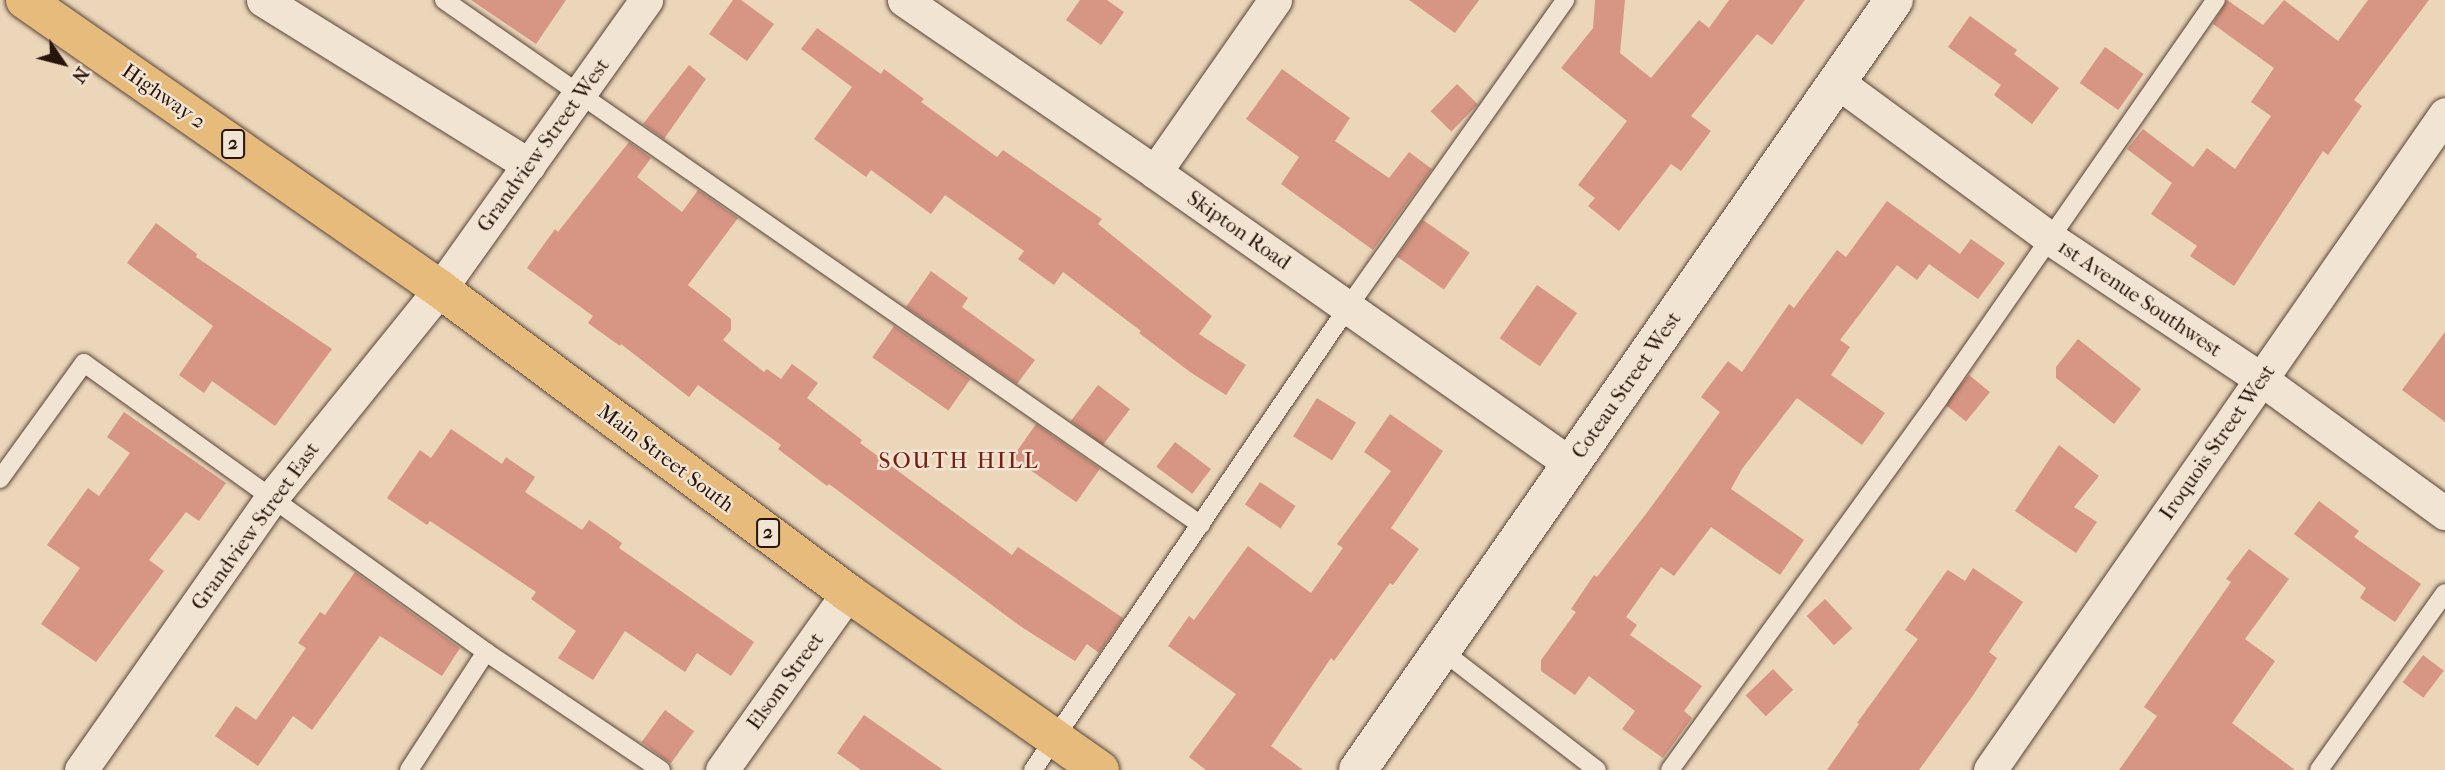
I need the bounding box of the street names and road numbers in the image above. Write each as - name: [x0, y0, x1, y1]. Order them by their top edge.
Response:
- street label: Grandview Street West: [471, 53, 615, 237]
- street label: Highway 2: [117, 58, 211, 134]
- road number: 2: [221, 128, 245, 160]
- street label: Skipton Road: [1182, 185, 1296, 275]
- street label: 1st Avenue Southwest: [2053, 234, 2227, 362]
- street label: Coteau Street West: [1566, 307, 1686, 463]
- street label: Iroquois Street West: [2154, 359, 2280, 525]
- street label: Main Street South: [593, 399, 739, 517]
- street label: Grandview Street East: [186, 437, 324, 615]
- road number: 2: [756, 518, 780, 548]
- street label: Elsom Street: [741, 627, 829, 735]

